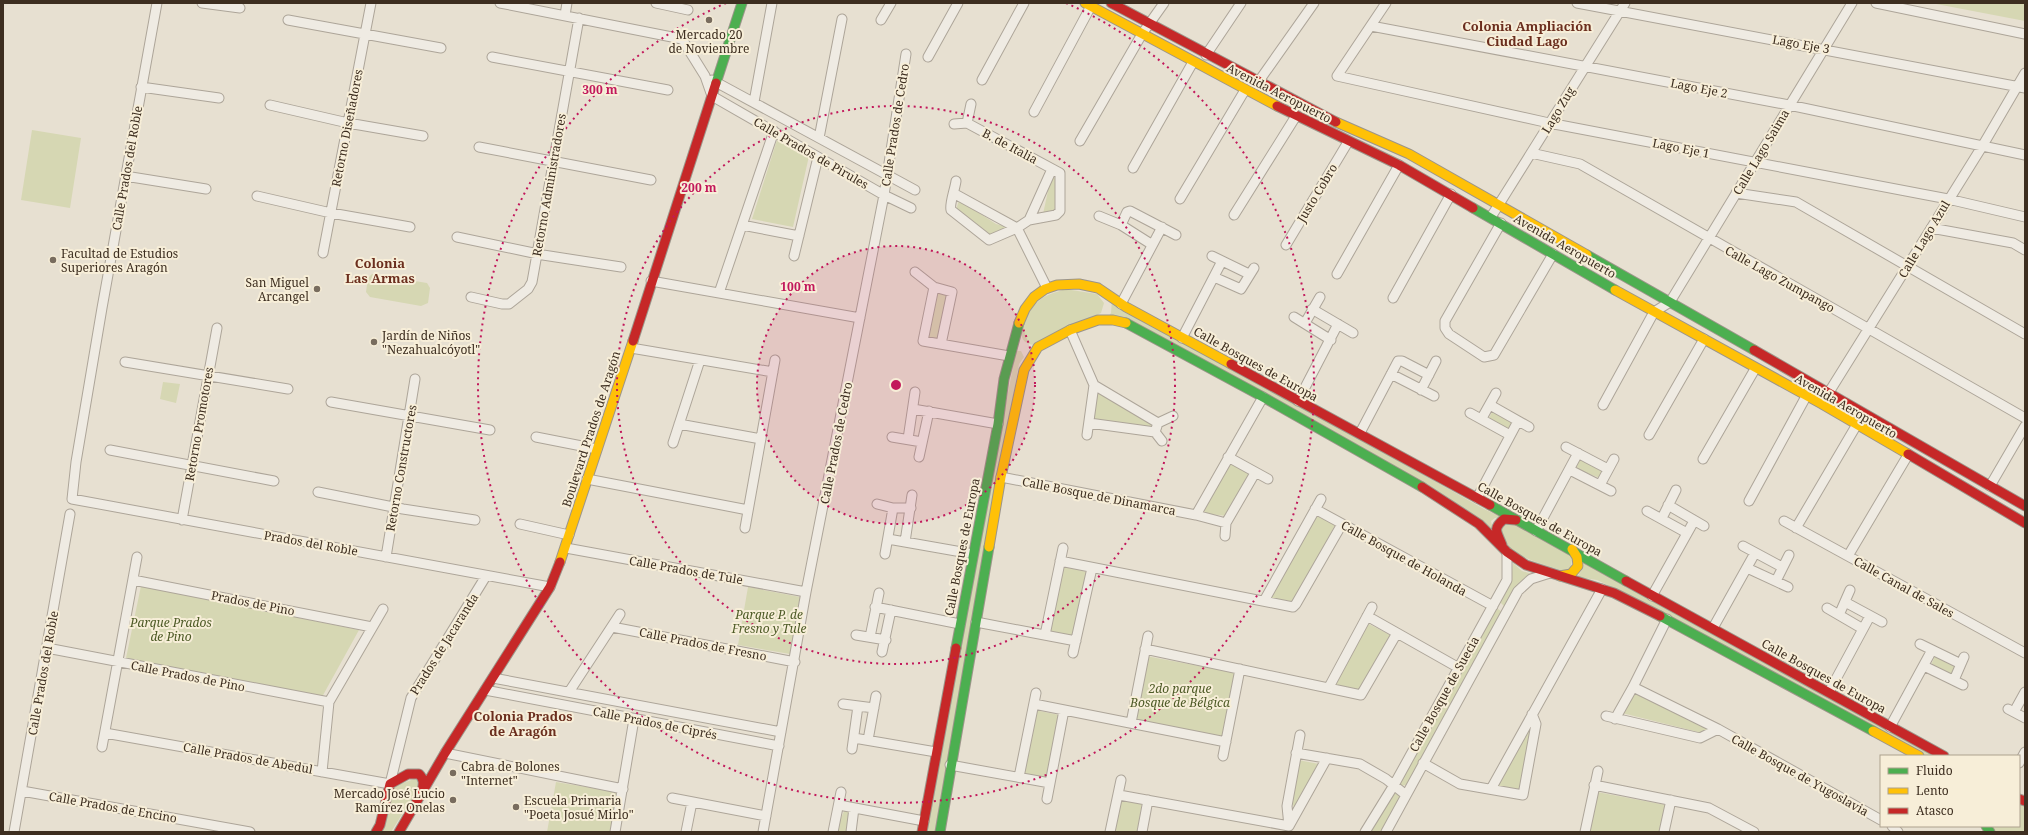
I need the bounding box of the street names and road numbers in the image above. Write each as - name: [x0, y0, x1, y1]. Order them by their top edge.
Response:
- street label: Lago Eje 3: [1771, 31, 1831, 57]
- street label: Avenida Aeropuerto: [1224, 59, 1334, 127]
- street label: Calle Prados de Cedro: [877, 62, 913, 188]
- street label: Retorno Diseñadores: [327, 68, 367, 188]
- street label: Lago Eje 2: [1669, 74, 1729, 102]
- street label: Lago Zug: [1537, 83, 1579, 137]
- street label: Calle Prados del Roble: [108, 104, 146, 232]
- street label: Calle Lago Saima: [1729, 106, 1793, 198]
- street label: Retorno Administradores: [528, 112, 570, 258]
- street label: Calle Prados de Pirules: [750, 113, 872, 193]
- street label: B. de Italia: [979, 124, 1041, 168]
- street label: Lago Eje 1: [1651, 134, 1711, 162]
- street label: Justo Cobro: [1292, 160, 1341, 226]
- street label: Calle Lago Azul: [1894, 197, 1954, 281]
- street label: Avenida Aeropuerto: [1511, 210, 1619, 282]
- street label: Calle Lago Zumpango: [1722, 242, 1838, 316]
- street label: Calle Bosques de Europa: [1191, 323, 1322, 405]
- street label: Boulevard Prados de Aragón: [558, 348, 624, 509]
- street label: Retorno Promotores: [181, 366, 217, 482]
- street label: Avenida Aeropuerto: [1792, 370, 1900, 442]
- street label: Calle Prados de Cedro: [816, 380, 856, 505]
- street label: Retorno Constructores: [381, 403, 421, 533]
- street label: Calle Bosque de Dinamarca: [1021, 473, 1178, 519]
- street label: Calle Bosques de Europa: [940, 476, 984, 617]
- street label: Calle Bosques de Europa: [1475, 478, 1606, 560]
- street label: Calle Bosque de Holanda: [1338, 516, 1470, 600]
- street label: Prados del Roble: [263, 526, 359, 560]
- street label: Calle Prados de Tule: [628, 552, 744, 588]
- street label: Calle Canal de Sales: [1851, 552, 1957, 622]
- street label: Prados de Pino: [210, 587, 296, 619]
- street label: Prados de Jacaranda: [406, 590, 482, 698]
- street label: Calle Prados del Roble: [24, 609, 62, 737]
- street label: Calle Prados de Fresno: [638, 623, 768, 665]
- street label: Calle Bosque de Suecia: [1405, 633, 1483, 755]
- street label: Calle Bosques de Europa: [1759, 635, 1890, 717]
- street label: Calle Prados de Pino: [129, 657, 247, 695]
- street label: Calle Prados de Ciprés: [591, 703, 719, 743]
- street label: Calle Bosque de Yugoslavia: [1728, 730, 1872, 820]
- street label: Calle Prados de Abedul: [182, 738, 314, 778]
- street label: Calle Prados de Encino: [48, 787, 178, 827]

